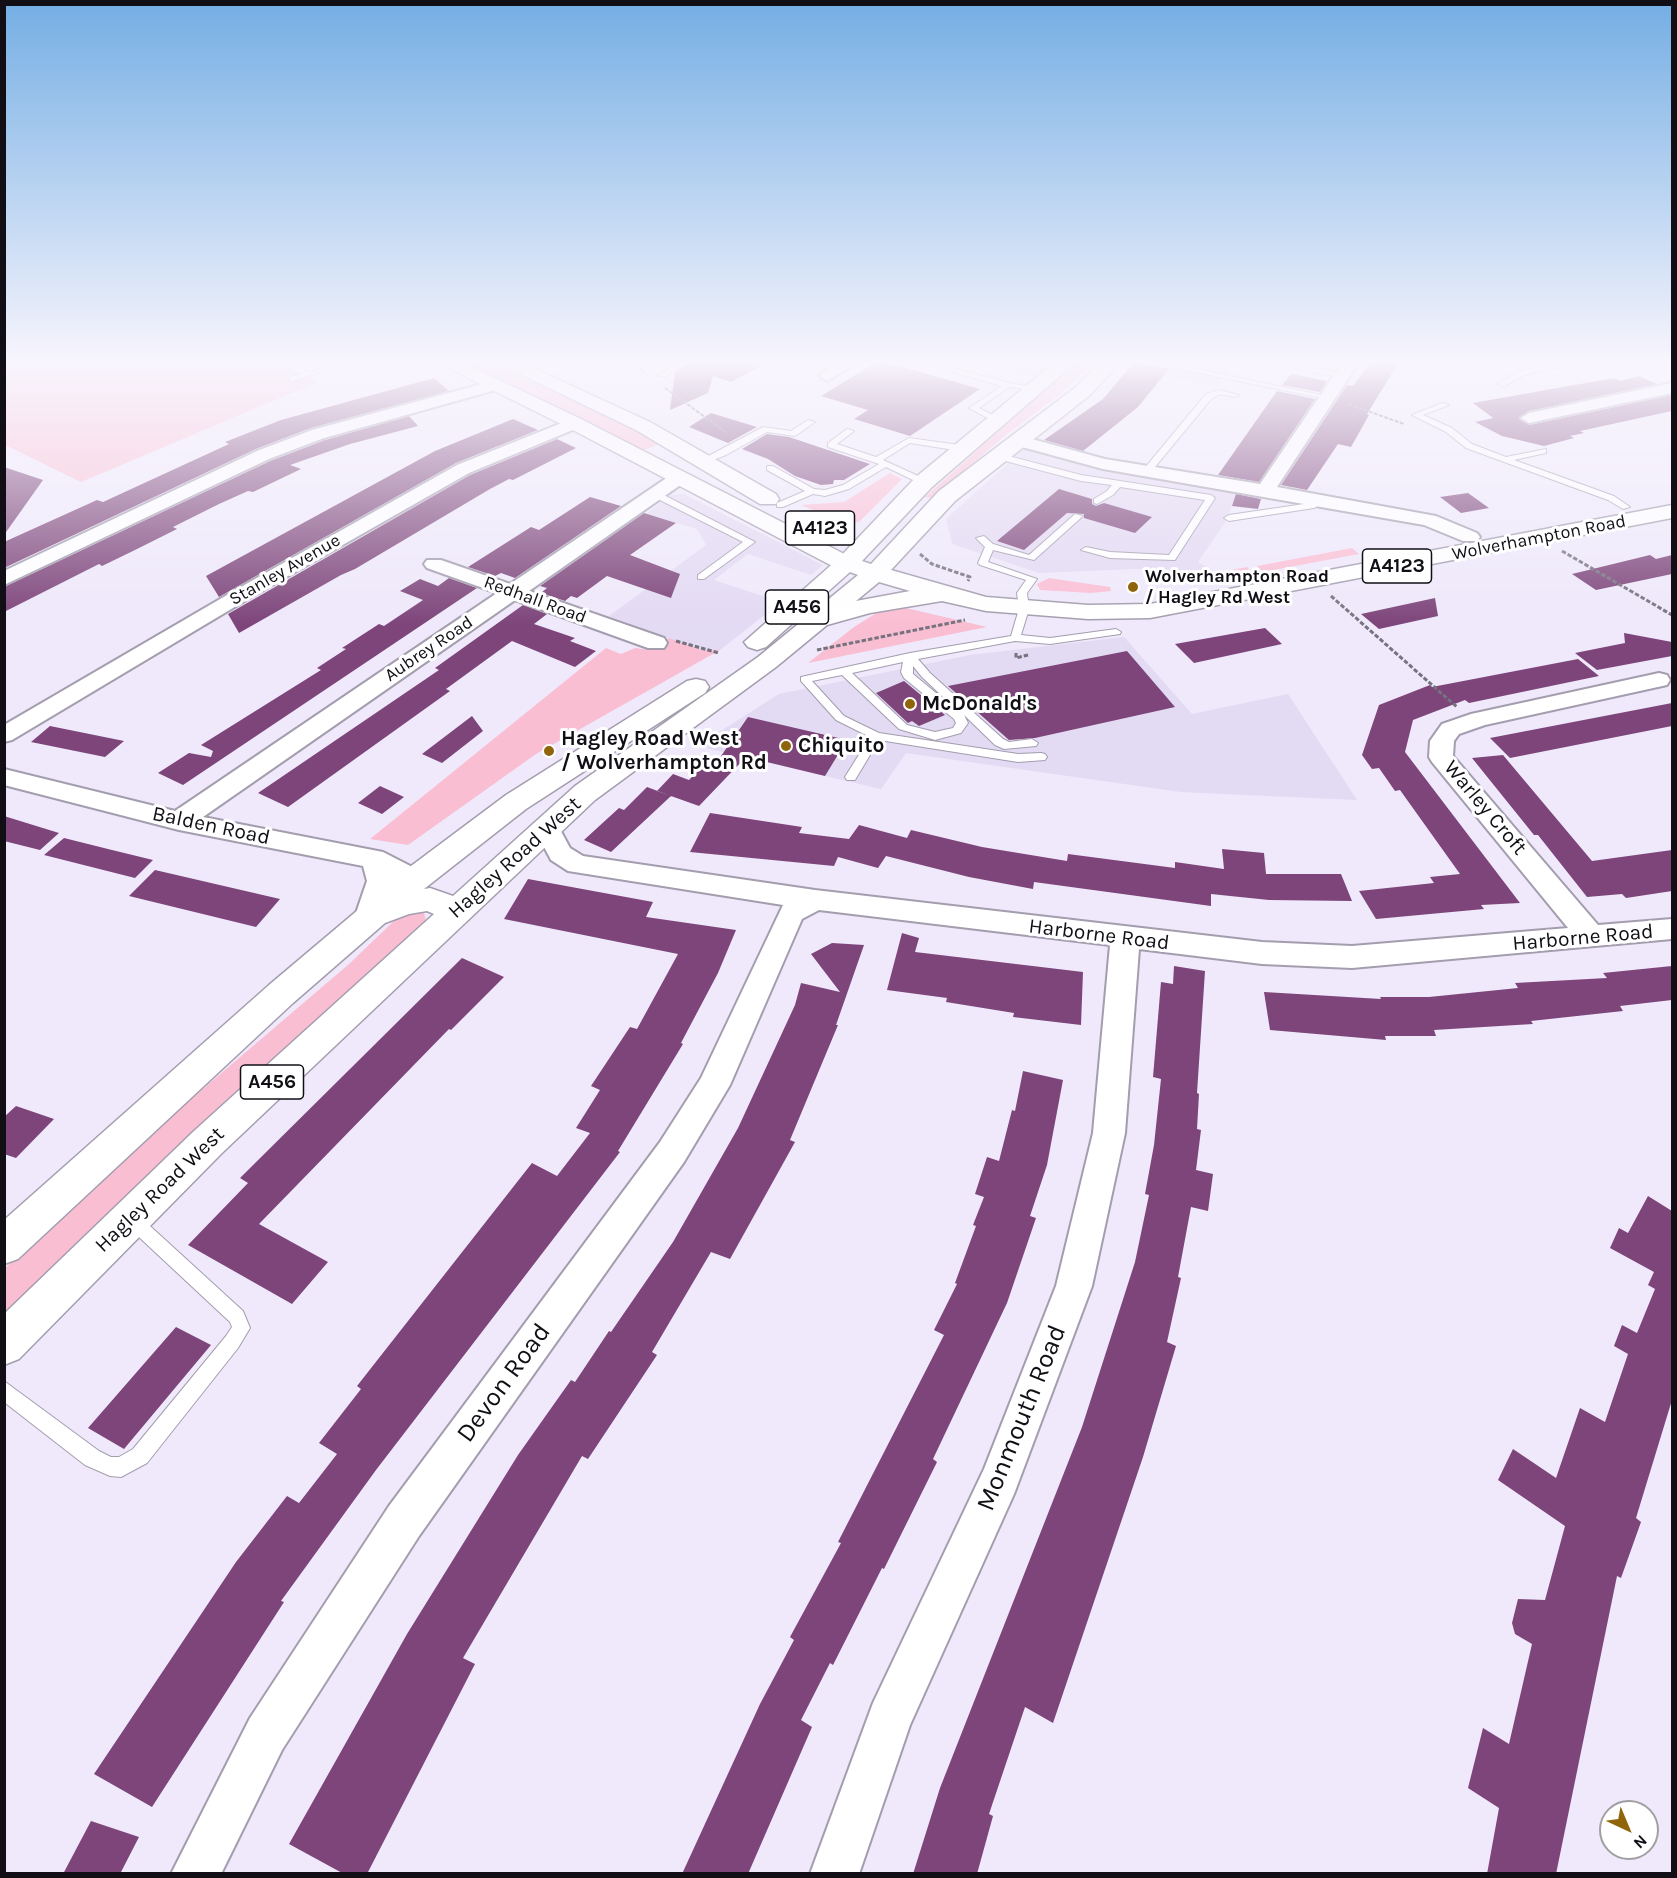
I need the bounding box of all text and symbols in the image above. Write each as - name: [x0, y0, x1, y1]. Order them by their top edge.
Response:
- road number: A4123: [786, 511, 854, 545]
- street label: Wolverhampton Road: [1450, 511, 1628, 565]
- street label: Stanley Avenue: [226, 529, 344, 611]
- road number: A4123: [1362, 549, 1432, 583]
- place label: Wolverhampton Road / Hagley Rd West: [1145, 566, 1329, 608]
- street label: Redhall Road: [481, 571, 589, 629]
- marker: Wolverhampton Road / Hagley Rd West: [1126, 580, 1140, 594]
- road number: A456: [766, 590, 828, 624]
- street label: Aubrey Road: [381, 612, 477, 686]
- place label: McDonald's: [922, 691, 1037, 717]
- marker: McDonald's: [903, 697, 917, 711]
- place label: Hagley Road West / Wolverhampton Rd: [561, 726, 767, 776]
- place label: Chiquito: [798, 733, 884, 759]
- marker: Chiquito: [779, 739, 793, 753]
- marker: Hagley Road West / Wolverhampton Rd: [542, 744, 556, 758]
- street label: Warley Croft: [1438, 756, 1532, 860]
- street label: Hagley Road West: [443, 792, 587, 924]
- street label: Balden Road: [150, 801, 272, 851]
- street label: Harborne Road: [1027, 914, 1171, 956]
- street label: Harborne Road: [1511, 919, 1655, 957]
- road number: A456: [240, 1065, 304, 1099]
- street label: Hagley Road West: [90, 1122, 230, 1258]
- street label: Devon Road: [450, 1317, 558, 1449]
- street label: Monmouth Road: [971, 1321, 1073, 1515]
- north arrow: [1599, 1800, 1659, 1860]
- text: N: [1630, 1831, 1651, 1853]

